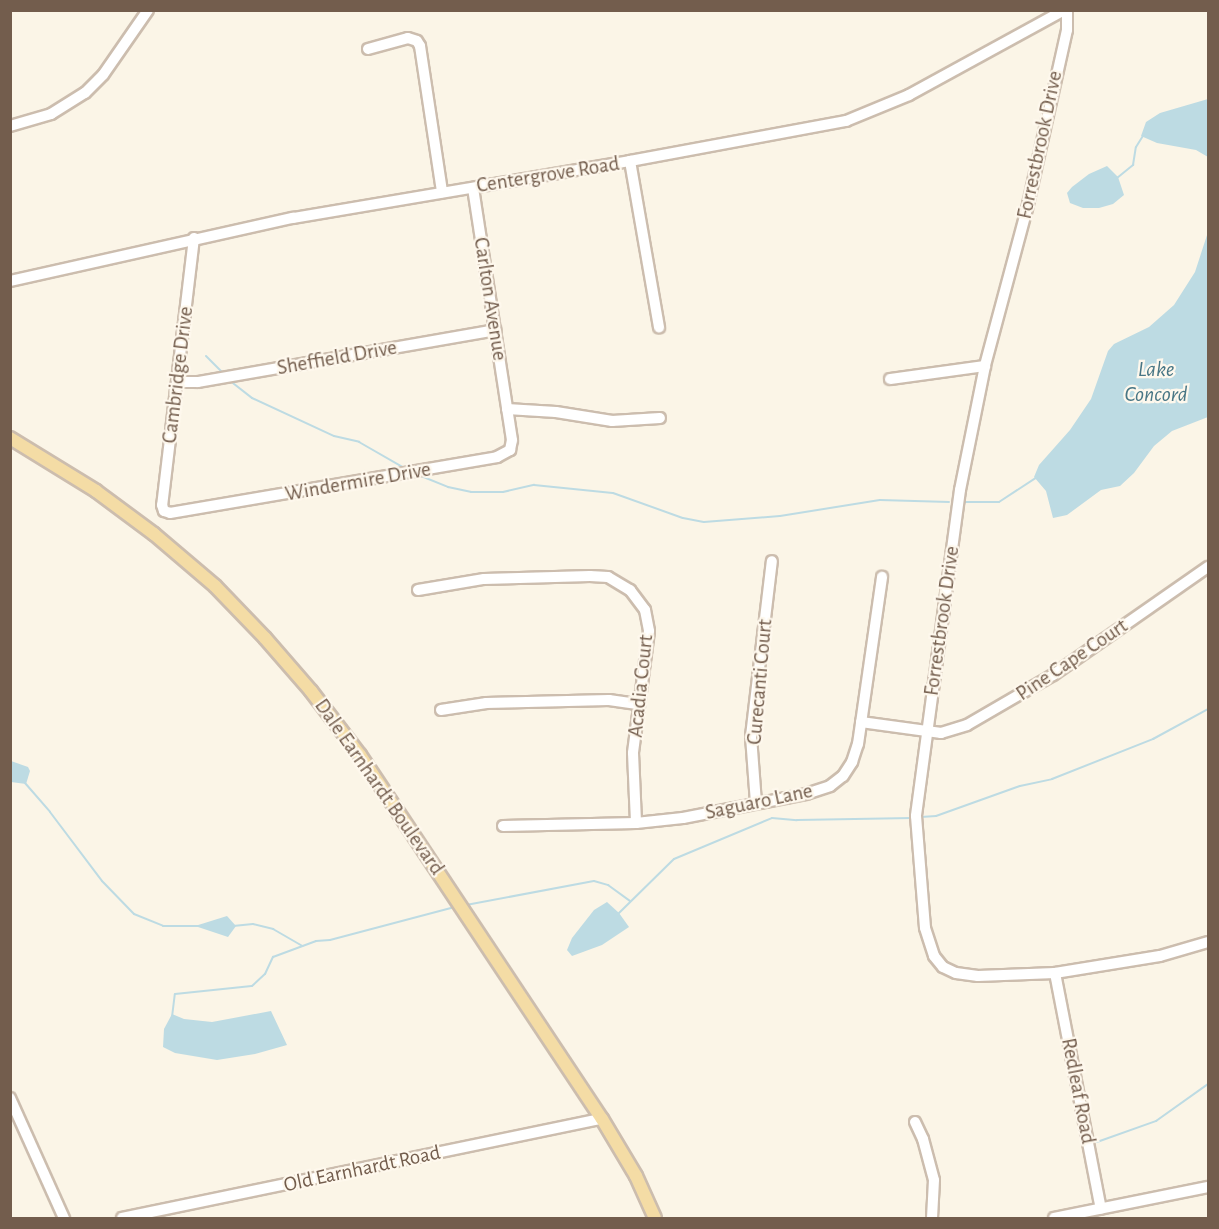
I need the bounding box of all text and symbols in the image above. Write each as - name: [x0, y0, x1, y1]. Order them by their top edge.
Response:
- street label: Forrestbrook Drive: [1012, 69, 1068, 221]
- street label: Centergrove Road: [475, 151, 621, 199]
- street label: Carlton Avenue: [468, 236, 512, 362]
- street label: Cambridge Drive: [157, 305, 199, 445]
- street label: Sheffield Drive: [275, 335, 399, 381]
- water label: Lake Concord: [1124, 356, 1188, 408]
- street label: Windermire Drive: [283, 457, 433, 507]
- street label: Forrestbrook Drive: [919, 545, 965, 697]
- street label: Pine Cape Court: [1011, 613, 1133, 707]
- street label: Curecanti Court: [742, 618, 778, 746]
- street label: Acadia Court: [623, 633, 659, 739]
- street label: Dale Earnhardt Boulevard: [309, 694, 449, 880]
- street label: Saguaro Lane: [703, 778, 815, 826]
- street label: Redleaf Road: [1055, 1036, 1101, 1146]
- street label: Old Earnhardt Road: [281, 1140, 443, 1198]

